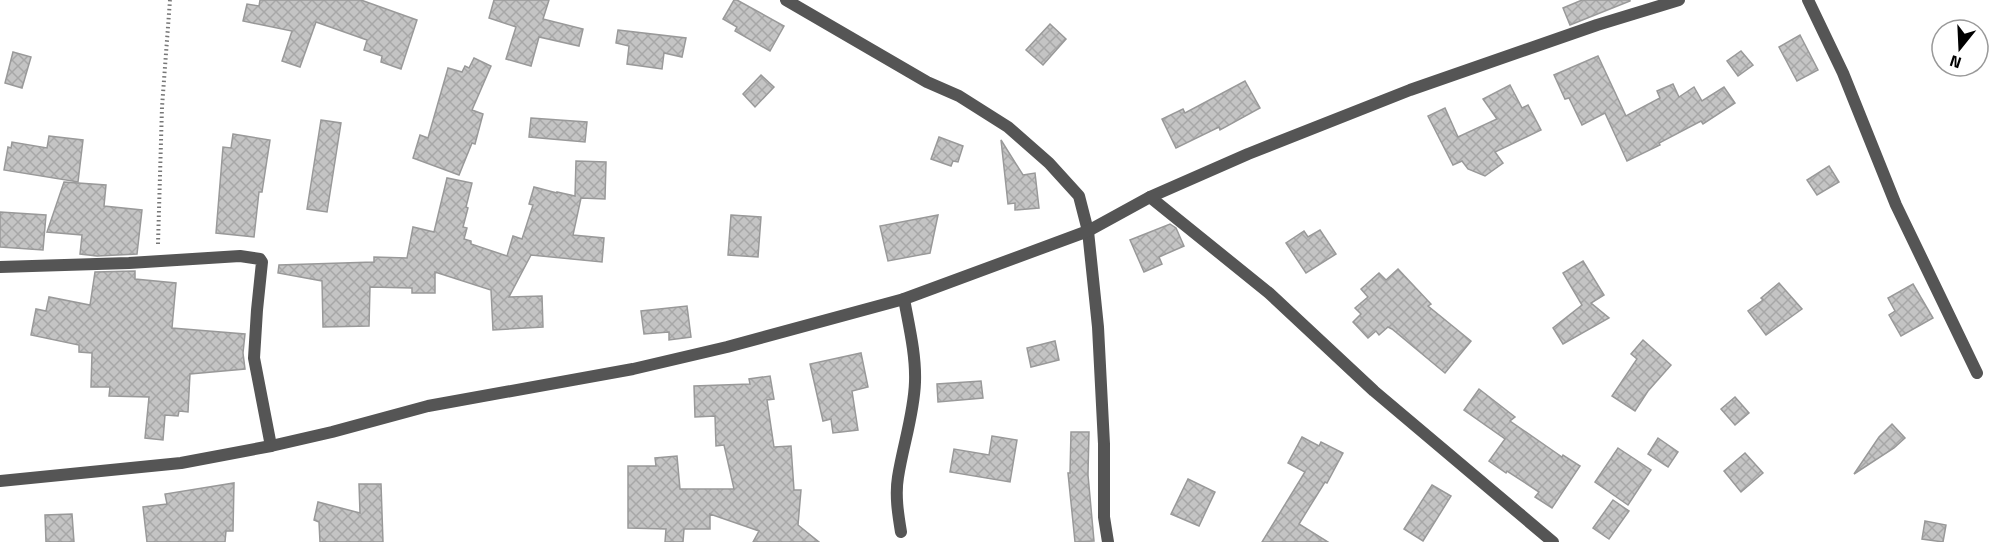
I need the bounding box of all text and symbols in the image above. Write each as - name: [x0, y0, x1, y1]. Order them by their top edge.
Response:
- north arrow: [1930, 18, 1990, 78]
- text: N: [1946, 49, 1964, 75]

